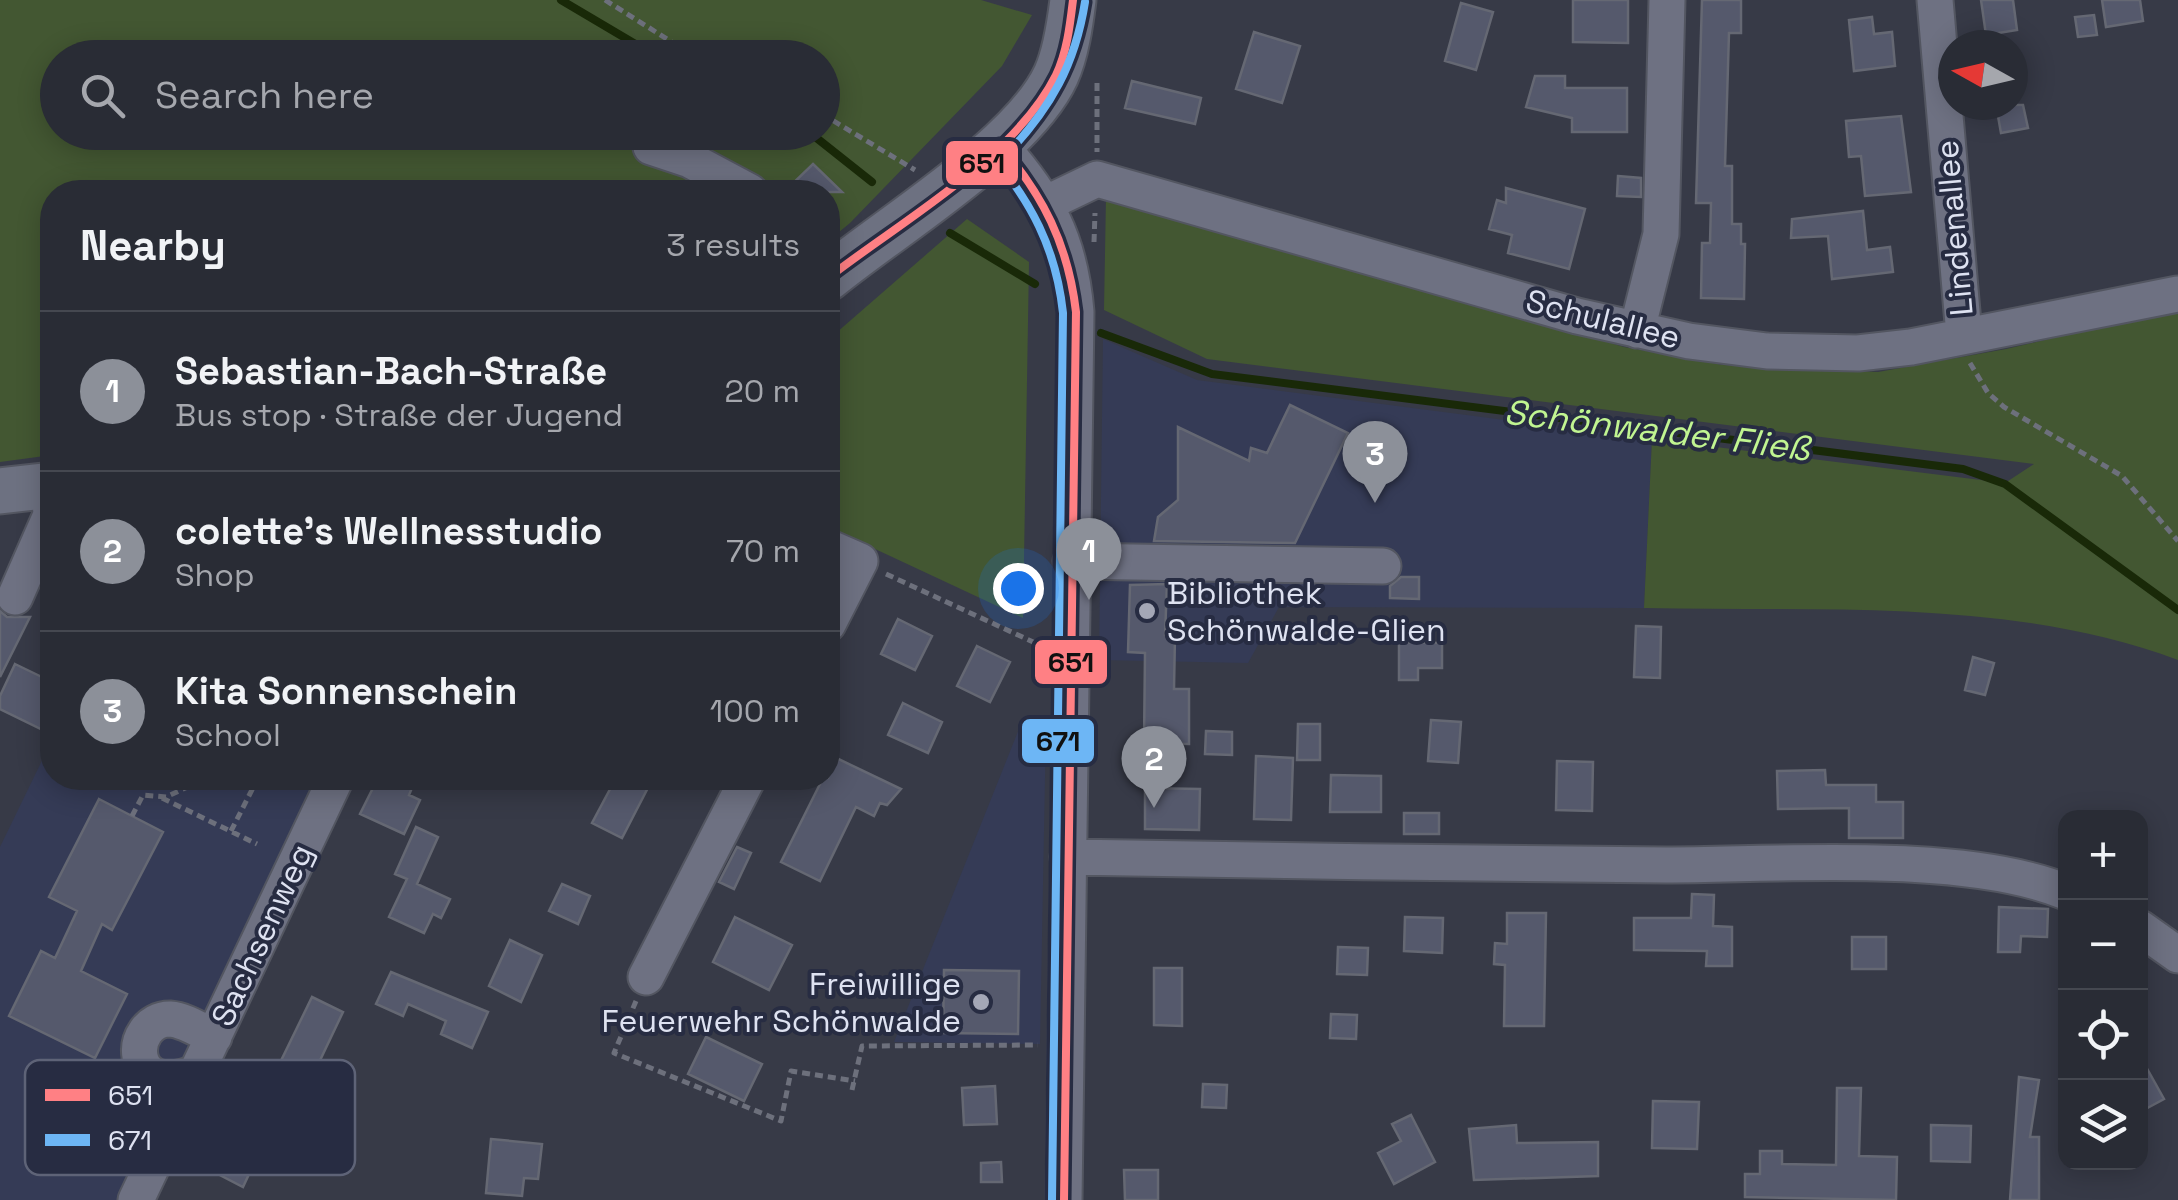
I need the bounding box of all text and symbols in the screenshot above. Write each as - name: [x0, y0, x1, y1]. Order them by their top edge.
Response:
- north arrow: [1938, 30, 2028, 120]
- search box: [40, 40, 840, 150]
- icon: search: [75, 68, 130, 123]
- text: Search here: [155, 71, 374, 119]
- line badge: 651: [944, 139, 1020, 187]
- street label: Lindenallee: [1926, 139, 1982, 317]
- text: 651: [959, 145, 1005, 181]
- text: Nearby: [80, 219, 226, 272]
- text: 3 results: [666, 225, 800, 265]
- street label: Schulallee: [1522, 281, 1684, 357]
- text: Sebastian-Bach-Straße: [175, 347, 607, 395]
- text: 1: [105, 371, 120, 411]
- text: 20 m: [724, 371, 800, 411]
- water label: Schönwalder Fließ: [1502, 389, 1814, 471]
- text: Bus stop · Straße der Jugend: [175, 395, 623, 435]
- pin: 3: [1342, 420, 1408, 503]
- text: colette's Wellnesstudio: [175, 507, 603, 555]
- pin: 1: [1056, 518, 1122, 600]
- text: 2: [103, 531, 122, 571]
- text: 70 m: [726, 531, 800, 571]
- text: Shop: [175, 555, 255, 595]
- your location: [993, 563, 1044, 614]
- place label: Bibliothek Schönwalde-Glien: [1167, 573, 1446, 650]
- marker: Bibliothek Schönwalde-Glien: [1136, 600, 1158, 622]
- line badge: 651: [1033, 638, 1109, 686]
- text: 651: [1048, 644, 1094, 680]
- text: Kita Sonnenschein: [175, 667, 517, 715]
- text: 3: [103, 691, 122, 731]
- text: 100 m: [710, 691, 800, 731]
- text: School: [175, 715, 281, 755]
- line badge: 671: [1020, 717, 1096, 765]
- text: 671: [1036, 723, 1080, 759]
- pin: 2: [1122, 726, 1186, 808]
- map controls: [2058, 810, 2148, 1170]
- button: +: [2058, 810, 2148, 900]
- street label: Sachsenweg: [202, 838, 322, 1032]
- button: −: [2058, 900, 2148, 990]
- place label: Freiwillige Feuerwehr Schönwalde: [601, 964, 961, 1041]
- button: locate: [2058, 990, 2148, 1080]
- marker: Freiwillige Feuerwehr Schönwalde: [970, 991, 992, 1013]
- legend: [25, 1060, 355, 1175]
- text: 651: [108, 1077, 153, 1113]
- button: layers: [2058, 1080, 2148, 1170]
- text: 671: [108, 1122, 152, 1158]

